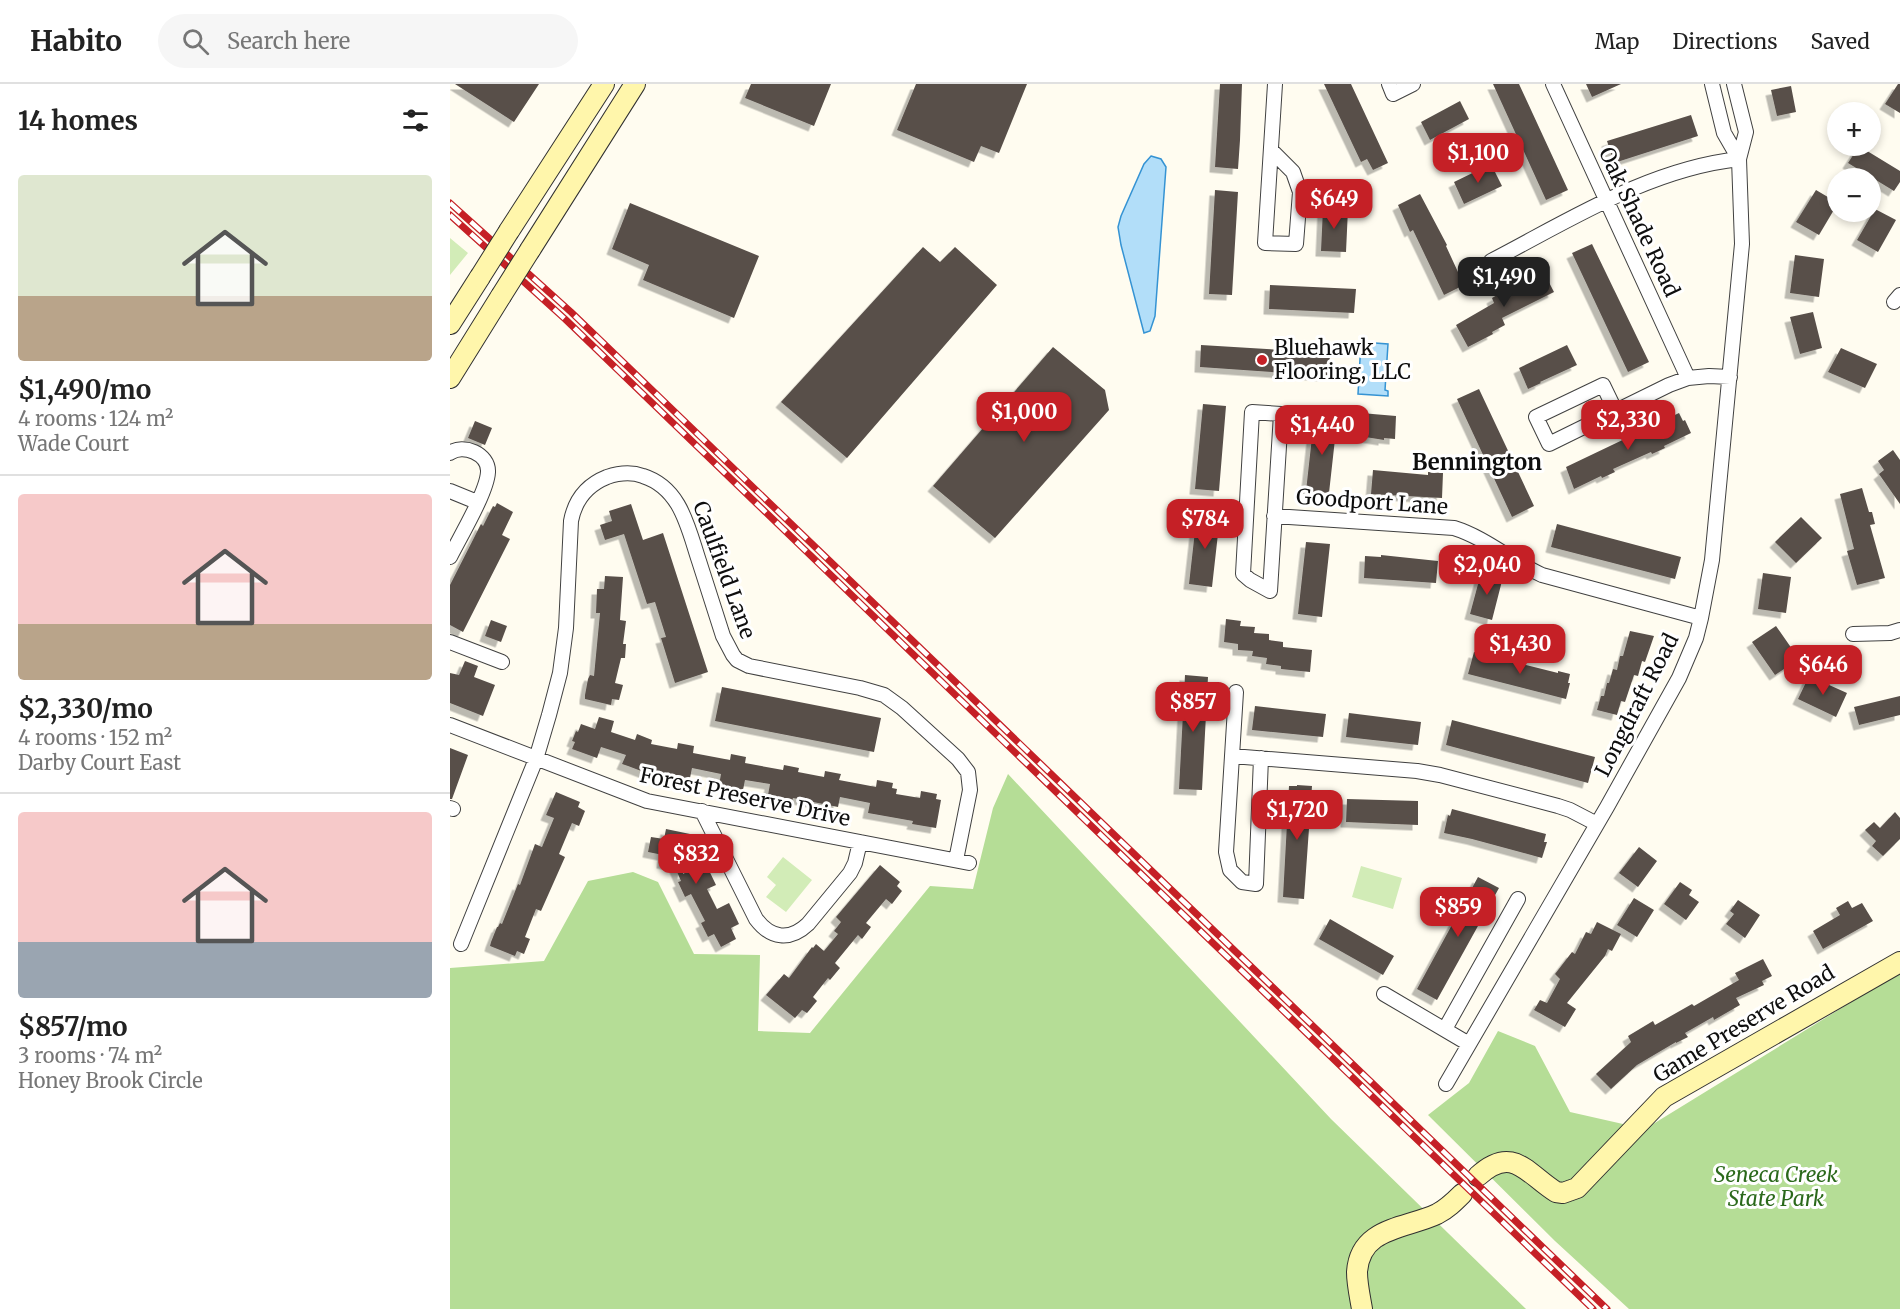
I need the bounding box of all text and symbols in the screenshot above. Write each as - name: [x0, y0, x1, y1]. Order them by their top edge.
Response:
- search box: [158, 14, 578, 68]
- text: Habito: [30, 23, 122, 59]
- icon: search: [179, 25, 212, 58]
- text: Search here: [227, 27, 350, 55]
- text: Map: [1595, 28, 1639, 55]
- text: Directions: [1672, 28, 1777, 55]
- text: Saved: [1810, 28, 1870, 55]
- map controls: [1827, 102, 1881, 222]
- button: +: [1827, 102, 1881, 156]
- text: 14 homes: [18, 104, 138, 137]
- icon: filters: [399, 104, 432, 137]
- pin: $1,100: [1429, 133, 1527, 184]
- text: $1,100: [1447, 140, 1509, 165]
- street label: Oak Shade Road: [1593, 143, 1686, 301]
- button: −: [1827, 168, 1881, 222]
- pin: $649: [1298, 179, 1370, 230]
- text: $649: [1309, 186, 1359, 211]
- icon: home: [171, 214, 279, 322]
- pin: $1,490: [1455, 257, 1553, 308]
- text: $1,490: [1472, 264, 1536, 289]
- place label: Bluehawk Flooring, LLC: [1274, 334, 1411, 385]
- marker: Bluehawk Flooring, LLC: [1255, 353, 1269, 367]
- text: $1,490/mo: [18, 373, 151, 406]
- pin: $1,000: [975, 392, 1073, 443]
- text: $1,000: [990, 399, 1058, 424]
- pin: $2,330: [1579, 400, 1677, 451]
- pin: $1,440: [1273, 405, 1371, 456]
- text: 4 rooms · 124 m²: [18, 406, 173, 431]
- text: $2,330: [1595, 407, 1661, 432]
- text: $1,440: [1289, 412, 1355, 437]
- text: Wade Court: [18, 431, 129, 456]
- district label: Bennington: [1412, 448, 1542, 476]
- street label: Goodport Lane: [1295, 483, 1449, 520]
- street label: Caulfield Lane: [687, 497, 762, 642]
- pin: $784: [1169, 499, 1241, 550]
- text: $784: [1181, 506, 1229, 531]
- icon: home: [171, 533, 279, 641]
- pin: $2,040: [1438, 545, 1536, 596]
- text: $2,040: [1453, 552, 1521, 577]
- pin: $1,430: [1471, 624, 1569, 675]
- street label: Longdraft Road: [1589, 628, 1684, 781]
- text: $1,430: [1488, 631, 1552, 656]
- pin: $646: [1787, 645, 1859, 696]
- text: $646: [1798, 652, 1848, 677]
- pin: $857: [1157, 682, 1229, 733]
- text: $857: [1169, 689, 1217, 714]
- text: $2,330/mo: [18, 692, 153, 725]
- text: 4 rooms · 152 m²: [18, 725, 172, 750]
- text: Darby Court East: [18, 750, 181, 775]
- street label: Forest Preserve Drive: [637, 761, 853, 832]
- pin: $1,720: [1248, 790, 1346, 841]
- text: $1,720: [1266, 797, 1328, 822]
- pin: $832: [660, 834, 732, 885]
- text: $832: [672, 841, 720, 866]
- icon: home: [171, 851, 279, 959]
- pin: $859: [1422, 887, 1494, 938]
- text: $859: [1434, 894, 1482, 919]
- street label: Game Preserve Road: [1648, 959, 1840, 1088]
- text: $857/mo: [18, 1010, 128, 1043]
- text: 3 rooms · 74 m²: [18, 1043, 162, 1068]
- text: Honey Brook Circle: [18, 1068, 203, 1093]
- park label: Seneca Creek State Park: [1714, 1161, 1838, 1212]

